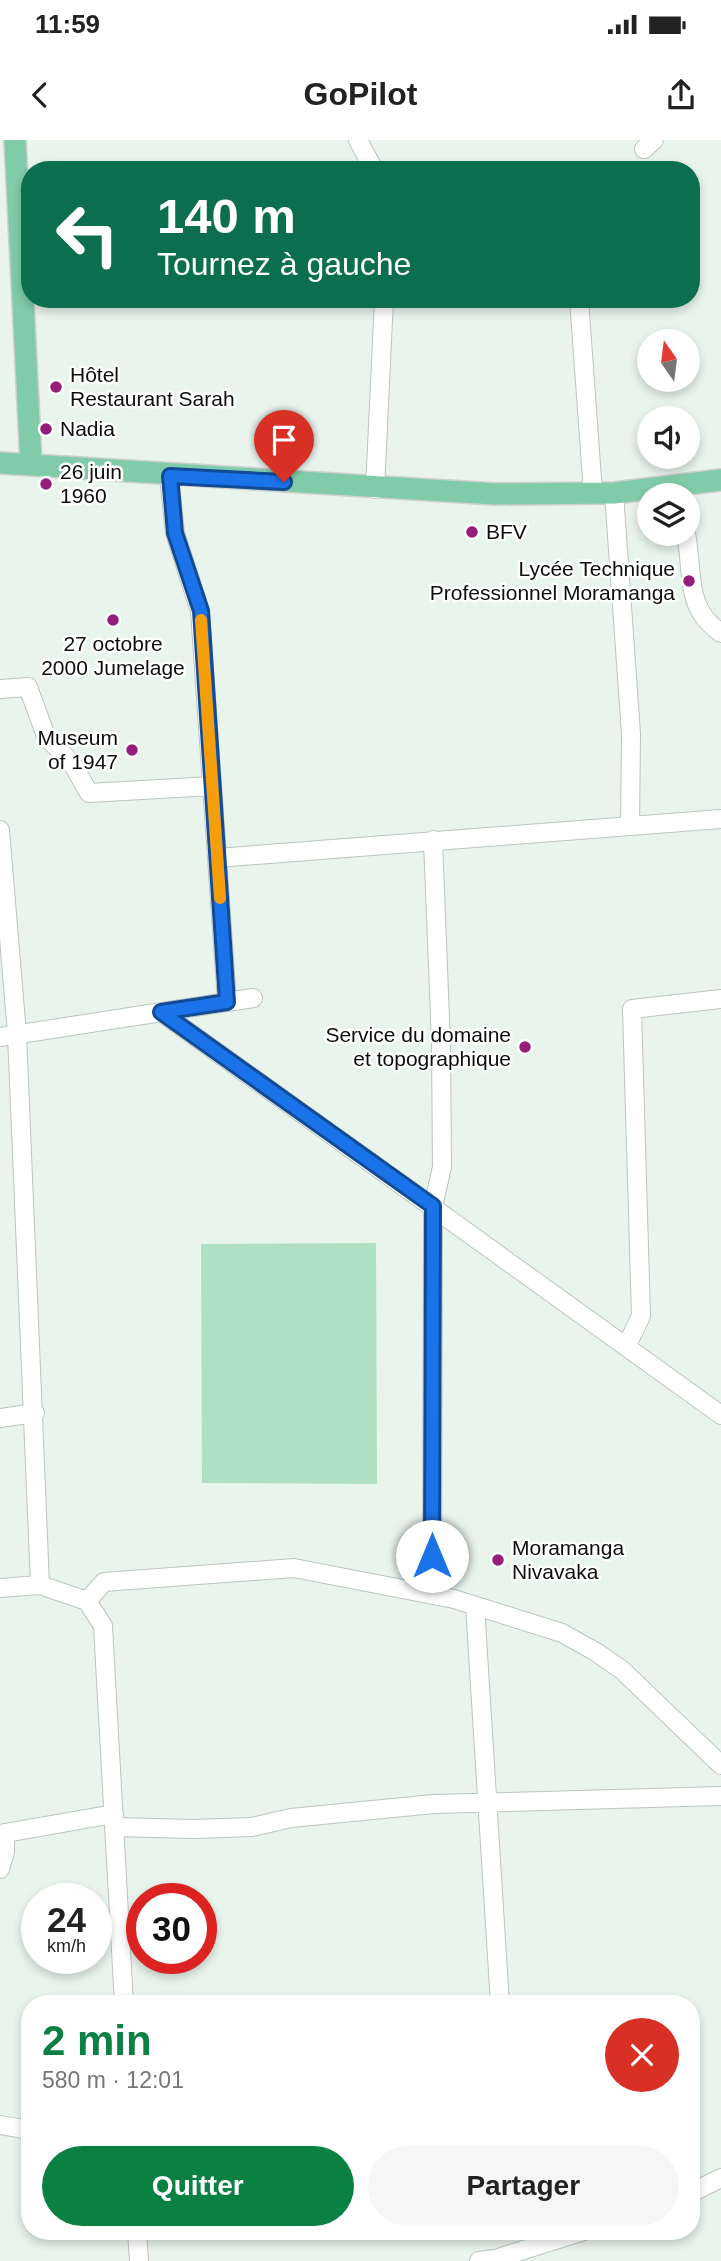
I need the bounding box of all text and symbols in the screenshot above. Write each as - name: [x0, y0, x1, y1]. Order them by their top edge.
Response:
- text: 11:59: [35, 9, 100, 39]
- icon: back: [21, 76, 59, 114]
- text: GoPilot: [304, 76, 417, 112]
- icon: share: [662, 76, 700, 114]
- icon: left: [42, 189, 133, 280]
- text: 140 m: [157, 189, 296, 243]
- text: Tournez à gauche: [157, 246, 411, 282]
- north arrow: [637, 329, 700, 392]
- map controls: [637, 329, 700, 546]
- place label: Hôtel Restaurant Sarah: [70, 363, 235, 410]
- marker: Hôtel Restaurant Sarah: [48, 379, 64, 395]
- button: sound: [637, 406, 700, 469]
- pin: [254, 410, 314, 482]
- place label: Nadia: [60, 417, 115, 440]
- marker: Nadia: [38, 421, 54, 437]
- icon: arrive: [265, 421, 303, 459]
- place label: 26 juin 1960: [60, 460, 122, 507]
- marker: 26 juin 1960: [38, 476, 54, 492]
- button: layers: [637, 483, 700, 546]
- place label: BFV: [486, 520, 527, 543]
- marker: BFV: [464, 524, 480, 540]
- place label: Lycée Technique Professionnel Moramanga: [430, 557, 675, 604]
- marker: Lycée Technique Professionnel Moramanga: [681, 573, 697, 589]
- marker: 27 octobre 2000 Jumelage: [105, 612, 121, 628]
- place label: 27 octobre 2000 Jumelage: [41, 632, 185, 679]
- place label: Museum of 1947: [37, 726, 118, 773]
- marker: Museum of 1947: [124, 742, 140, 758]
- place label: Service du domaine et topographique: [325, 1023, 511, 1070]
- marker: Service du domaine et topographique: [517, 1039, 533, 1055]
- position arrow: [395, 1519, 469, 1593]
- place label: Moramanga Nivavaka: [512, 1536, 624, 1583]
- marker: Moramanga Nivavaka: [490, 1552, 506, 1568]
- speed limit sign: 30: [126, 1883, 217, 1974]
- text: 24: [47, 1900, 86, 1939]
- text: km/h: [47, 1936, 86, 1956]
- text: 2 min: [42, 2017, 152, 2064]
- button: close: [605, 2018, 679, 2092]
- text: 580 m · 12:01: [42, 2067, 184, 2093]
- button: Quitter: [42, 2146, 354, 2226]
- button: Partager: [368, 2146, 679, 2226]

